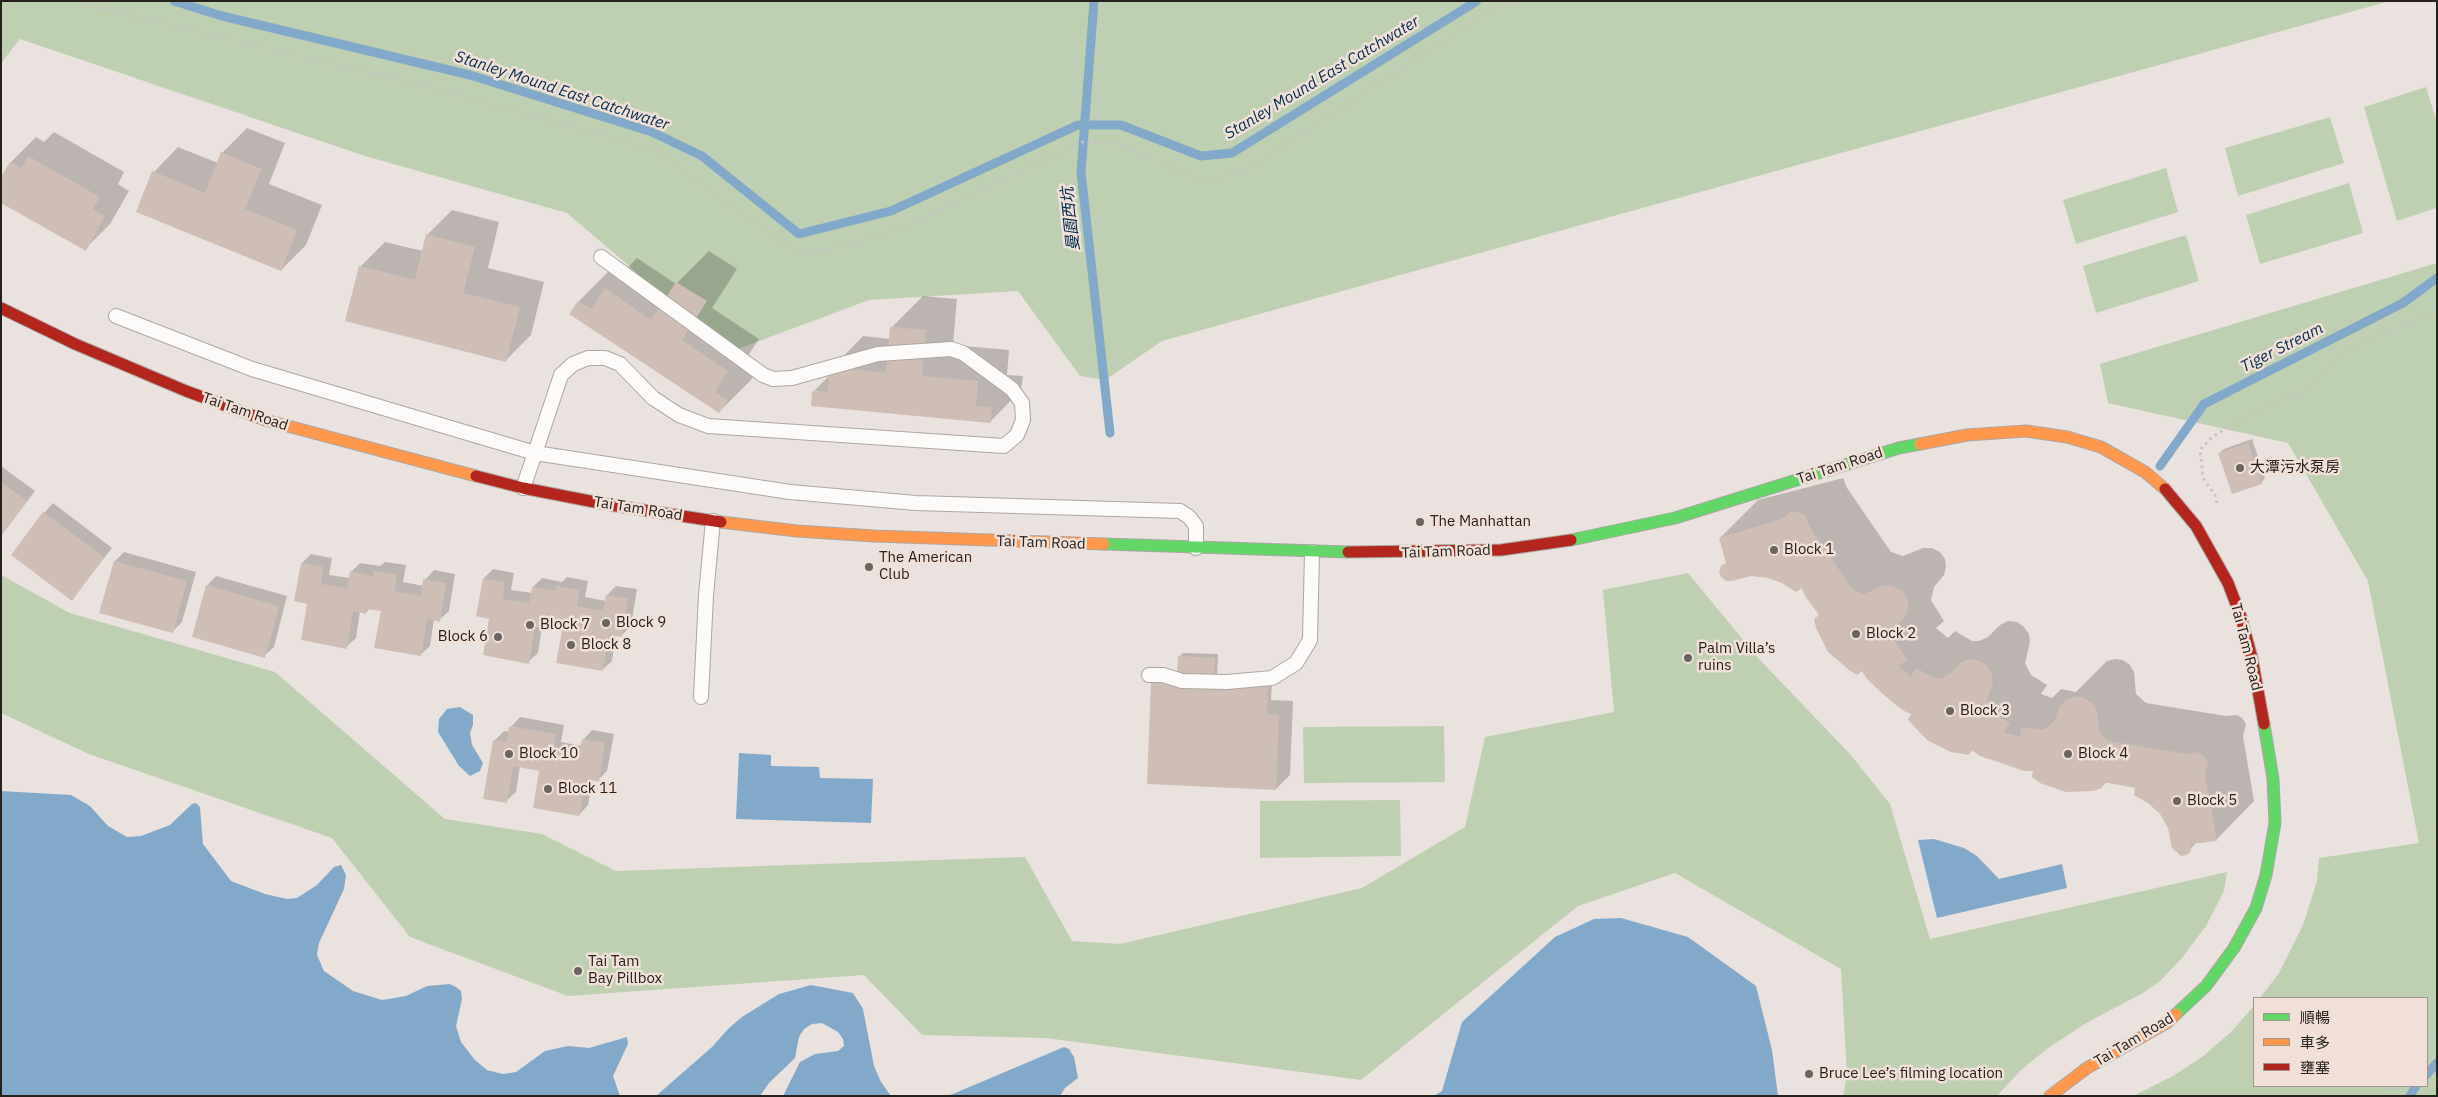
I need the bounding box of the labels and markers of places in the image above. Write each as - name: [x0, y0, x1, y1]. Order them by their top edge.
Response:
- place label: 大潭污水泵房: [2250, 459, 2340, 477]
- marker: 大潭污水泵房: [2234, 462, 2246, 474]
- place label: The Manhattan: [1430, 513, 1531, 531]
- marker: The Manhattan: [1414, 516, 1426, 528]
- place label: Block 1: [1784, 541, 1834, 559]
- marker: Block 1: [1768, 544, 1780, 556]
- place label: The American Club: [879, 549, 972, 584]
- marker: The American Club: [863, 561, 875, 573]
- place label: Block 9: [616, 614, 666, 632]
- place label: Block 7: [540, 616, 590, 634]
- marker: Block 9: [600, 617, 612, 629]
- marker: Block 7: [524, 619, 536, 631]
- place label: Block 2: [1866, 625, 1916, 643]
- place label: Block 6: [438, 628, 488, 646]
- marker: Block 2: [1850, 628, 1862, 640]
- marker: Block 6: [492, 631, 504, 643]
- place label: Block 8: [581, 636, 631, 654]
- marker: Block 8: [565, 639, 577, 651]
- place label: Palm Villa’s ruins: [1698, 640, 1775, 675]
- marker: Palm Villa’s ruins: [1682, 652, 1694, 664]
- place label: Block 3: [1960, 702, 2010, 720]
- marker: Block 3: [1944, 705, 1956, 717]
- place label: Block 10: [519, 745, 578, 763]
- place label: Block 4: [2078, 745, 2128, 763]
- marker: Block 10: [503, 748, 515, 760]
- marker: Block 4: [2062, 748, 2074, 760]
- place label: Block 11: [558, 780, 617, 798]
- marker: Block 11: [542, 783, 554, 795]
- place label: Block 5: [2187, 792, 2237, 810]
- marker: Block 5: [2171, 795, 2183, 807]
- place label: Tai Tam Bay Pillbox: [588, 953, 662, 988]
- marker: Tai Tam Bay Pillbox: [572, 965, 584, 977]
- place label: Bruce Lee’s filming location: [1819, 1065, 2003, 1083]
- marker: Bruce Lee’s filming location: [1803, 1068, 1815, 1080]

